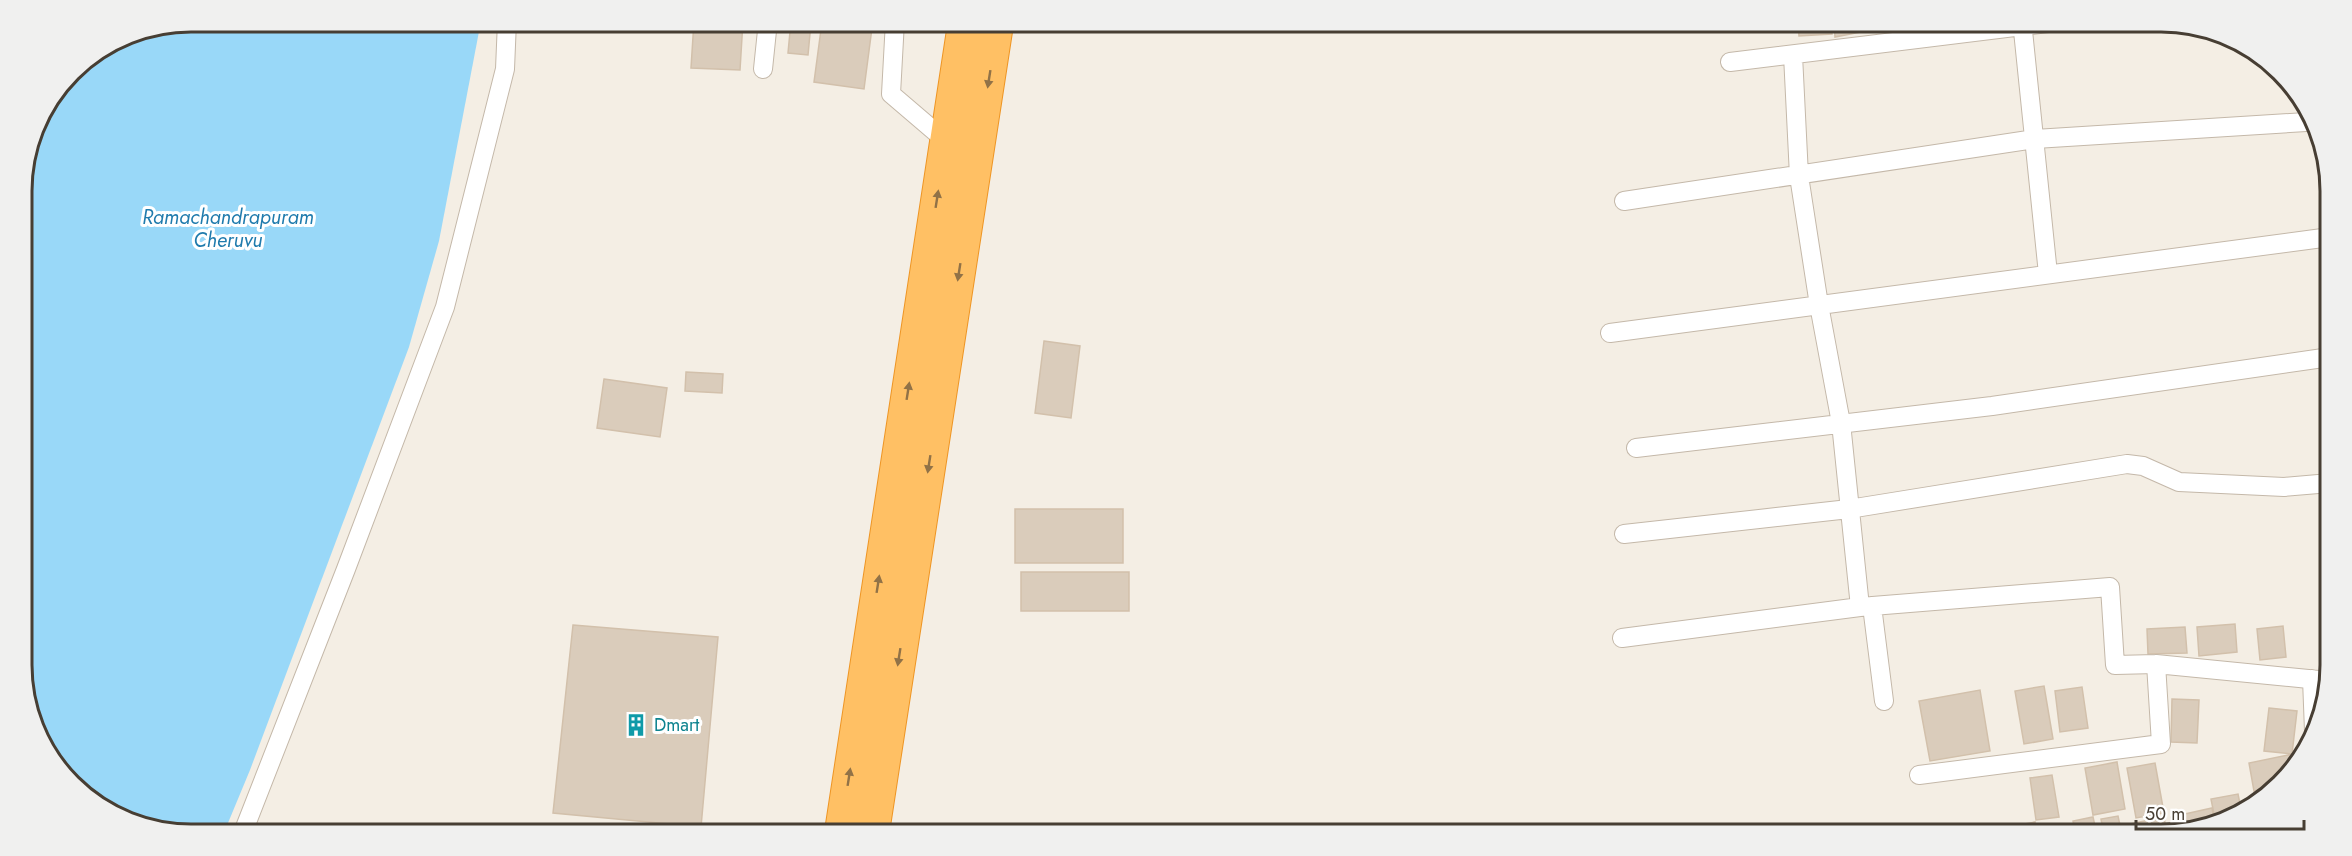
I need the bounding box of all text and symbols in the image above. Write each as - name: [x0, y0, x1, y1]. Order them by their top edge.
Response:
- one-way arrow: [984, 69, 993, 88]
- one-way arrow: [933, 189, 942, 208]
- water label: Ramachandrapuram Cheruvu: [142, 203, 314, 255]
- one-way arrow: [954, 262, 963, 281]
- one-way arrow: [904, 382, 913, 401]
- one-way arrow: [924, 455, 933, 474]
- one-way arrow: [874, 575, 883, 594]
- one-way arrow: [895, 648, 904, 667]
- building icon: Dmart: [623, 712, 649, 738]
- place label: Dmart: [654, 712, 700, 738]
- one-way arrow: [844, 767, 853, 786]
- scale bar: [2136, 793, 2304, 831]
- text: 50 m: [2145, 801, 2185, 827]

